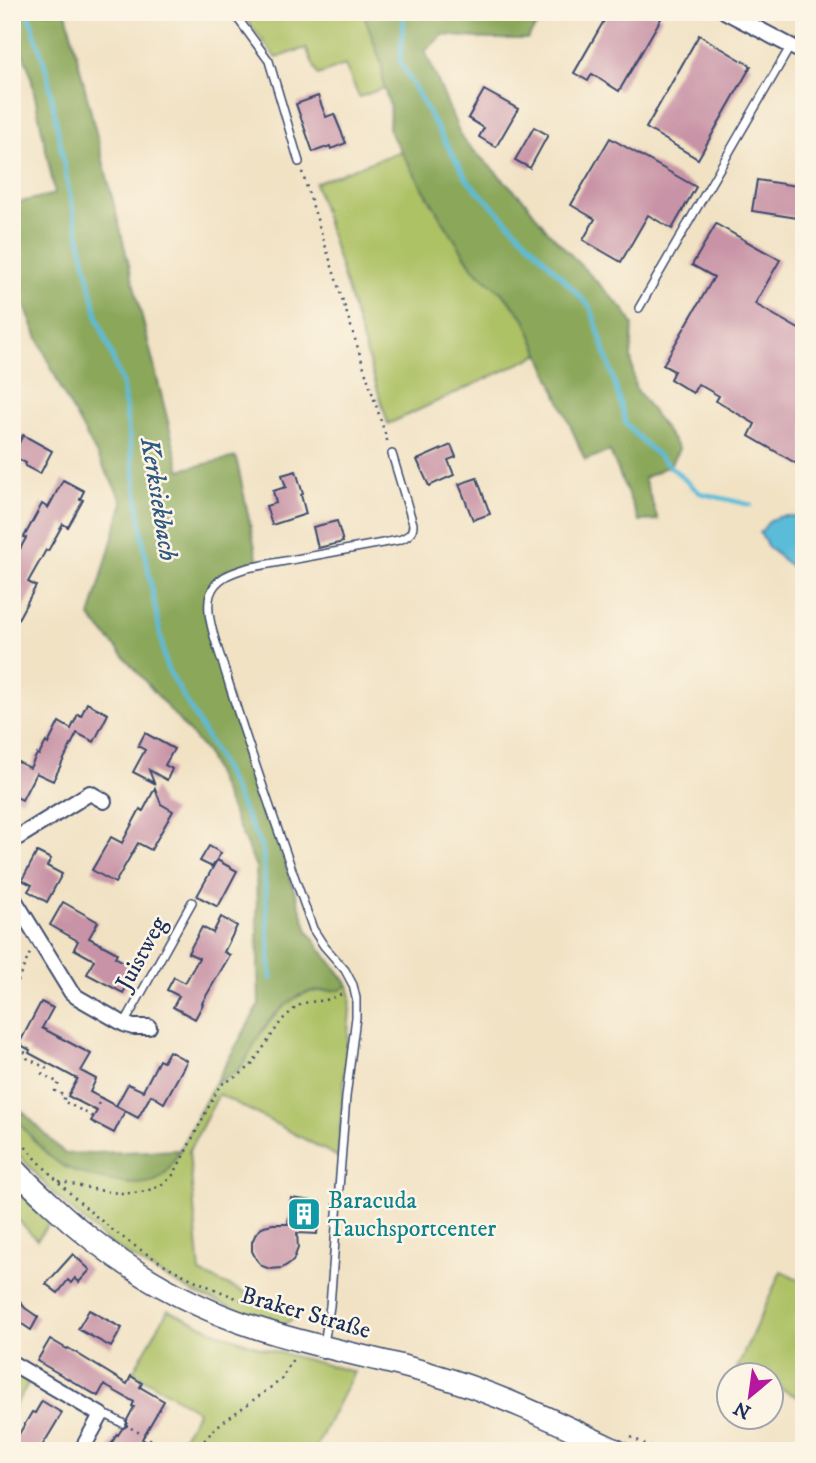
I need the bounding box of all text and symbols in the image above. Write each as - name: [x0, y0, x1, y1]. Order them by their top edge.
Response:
- water label: Kerksiekbach: [132, 434, 185, 564]
- street label: Juistweg: [109, 911, 174, 997]
- place label: Baracuda Tauchsportcenter: [328, 1186, 496, 1244]
- building icon: Baracuda Tauchsportcenter: [285, 1195, 323, 1233]
- street label: Braker Straße: [237, 1280, 374, 1346]
- north arrow: [714, 1362, 784, 1432]
- text: N: [730, 1396, 755, 1423]

